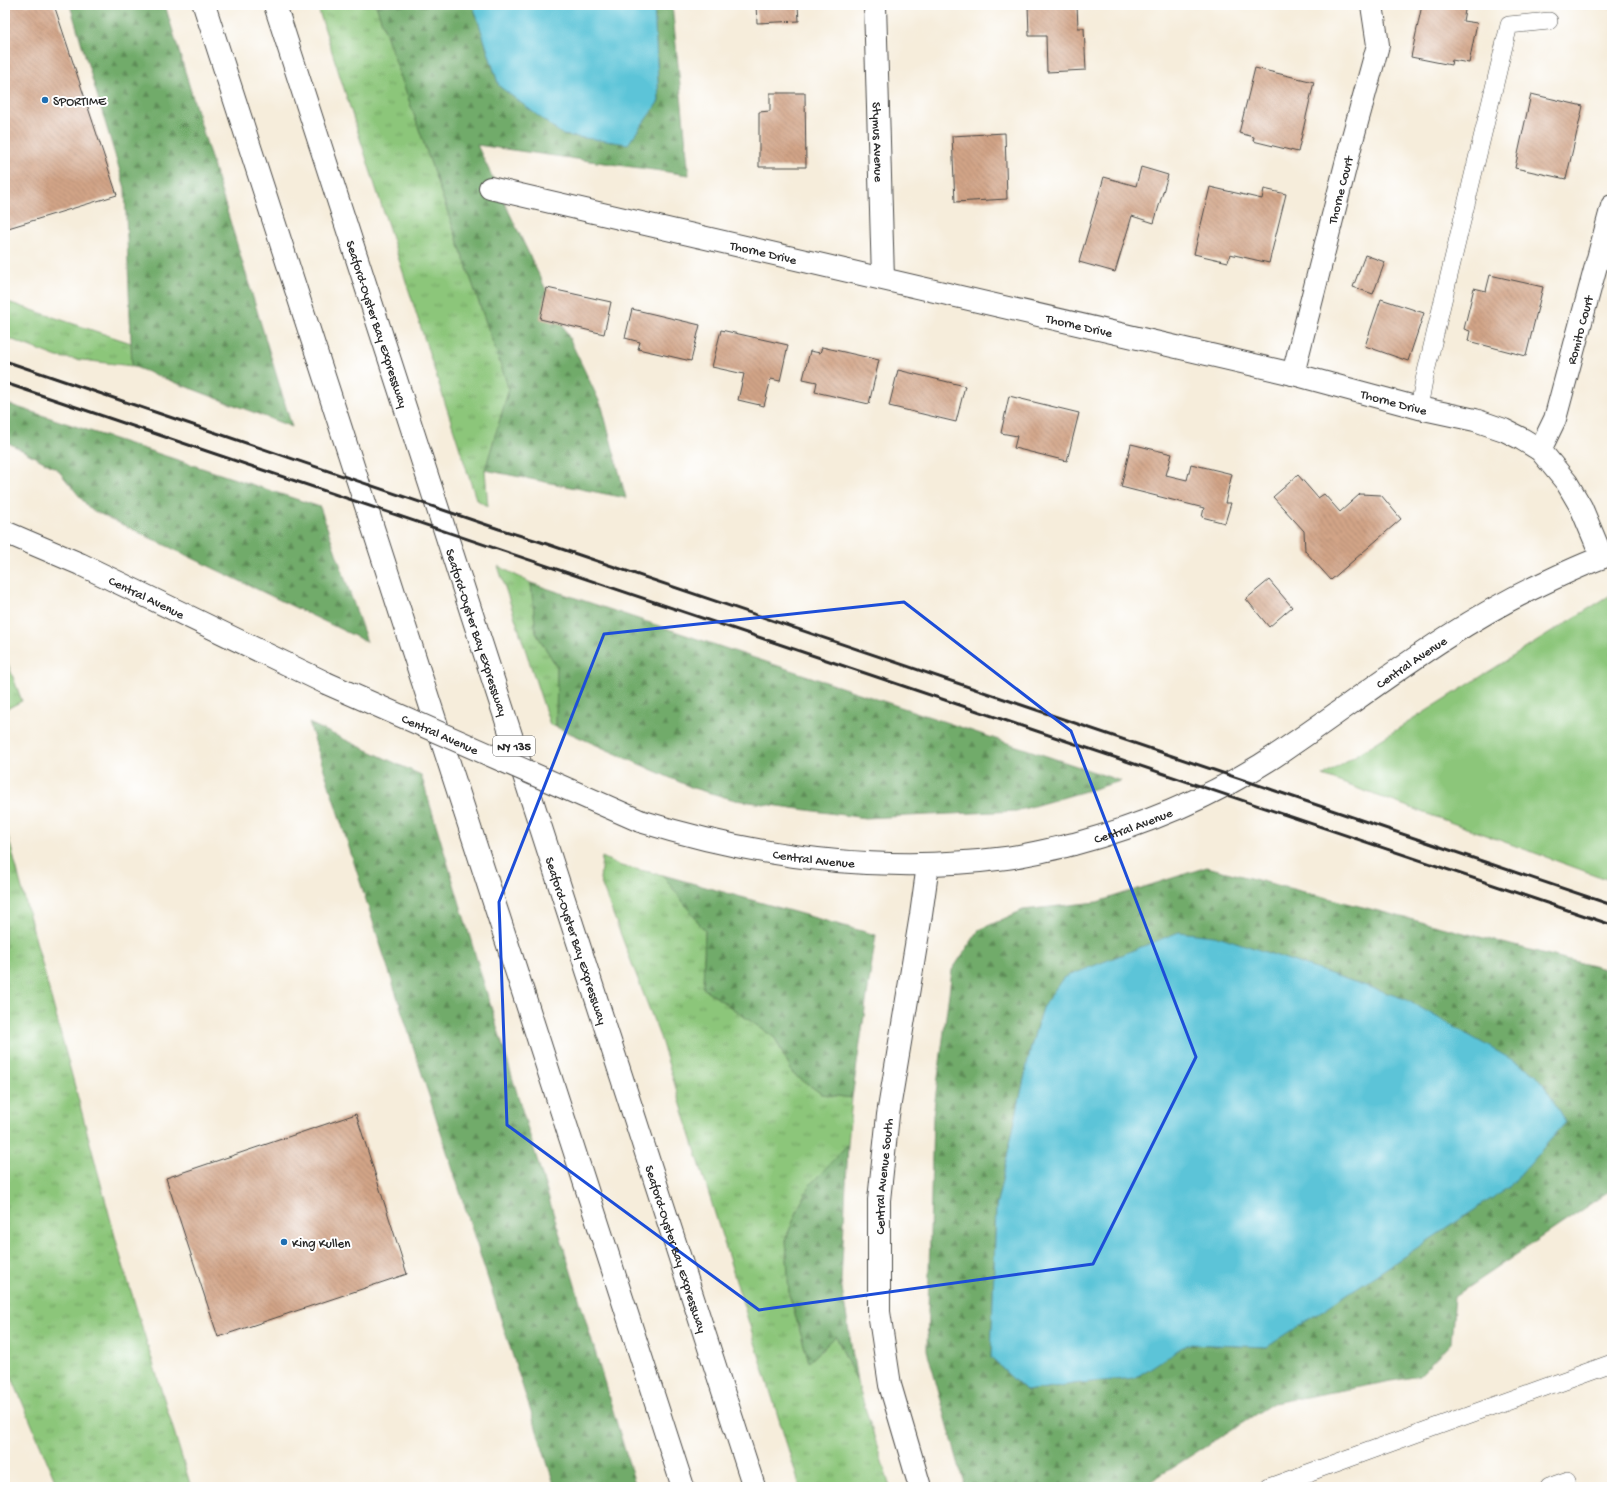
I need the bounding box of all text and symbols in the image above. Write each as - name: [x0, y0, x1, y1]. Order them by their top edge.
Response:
- marker: SPORTIME: [40, 95, 50, 105]
- place label: SPORTIME: [53, 95, 107, 110]
- street label: Stymus Avenue: [868, 102, 885, 183]
- street label: Thorne Court: [1326, 153, 1358, 227]
- street label: Seaford-Oyster Bay Expressway: [342, 239, 410, 411]
- street label: Thorne Drive: [728, 239, 798, 269]
- street label: Romito Court: [1565, 293, 1598, 366]
- street label: Thorne Drive: [1043, 312, 1114, 342]
- street label: Thorne Drive: [1358, 387, 1428, 420]
- street label: Seaford-Oyster Bay Expressway: [441, 547, 510, 719]
- street label: Central Avenue: [106, 574, 186, 623]
- street label: Central Avenue: [1374, 634, 1451, 693]
- street label: Central Avenue: [399, 712, 480, 759]
- road number: NY 135: [493, 736, 535, 756]
- street label: Central Avenue: [1093, 806, 1175, 848]
- street label: Central Avenue: [771, 848, 855, 872]
- street label: Seaford-Oyster Bay Expressway: [541, 855, 609, 1027]
- street label: Central Avenue South: [874, 1118, 898, 1234]
- street label: Seaford-Oyster Bay Expressway: [641, 1164, 709, 1336]
- marker: King Kullen: [279, 1237, 289, 1247]
- place label: King Kullen: [292, 1237, 351, 1252]

